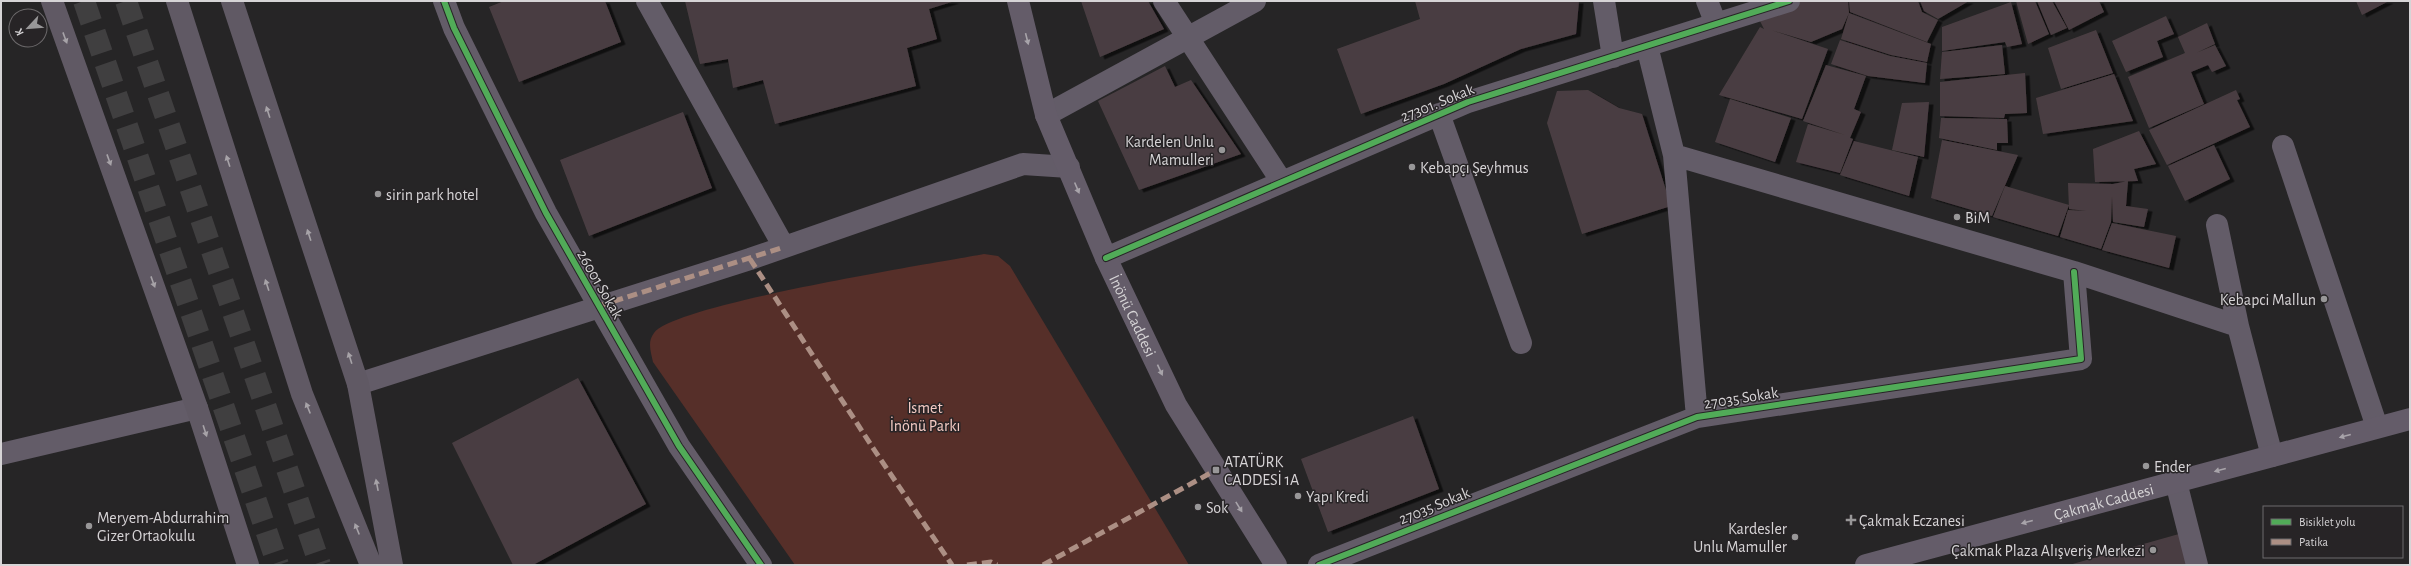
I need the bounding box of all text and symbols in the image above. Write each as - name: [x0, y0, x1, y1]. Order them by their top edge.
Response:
- north arrow: [8, 8, 48, 48]
- text: K: [13, 26, 26, 37]
- one-way arrow: [62, 32, 68, 44]
- one-way arrow: [1025, 33, 1031, 45]
- street label: 27301. Sokak: [1398, 81, 1477, 125]
- one-way arrow: [265, 105, 271, 117]
- place label: Kardelen Unlu Mamulleri: [1125, 134, 1214, 168]
- marker: Kardelen Unlu Mamulleri: [1217, 145, 1227, 155]
- one-way arrow: [106, 154, 112, 166]
- one-way arrow: [225, 155, 231, 167]
- place label: Kebapçı Şeyhmus: [1420, 160, 1529, 177]
- marker: Kebapçı Şeyhmus: [1407, 162, 1417, 172]
- one-way arrow: [1075, 183, 1081, 195]
- place label: sirin park hotel: [386, 187, 479, 203]
- marker: sirin park hotel: [373, 189, 383, 199]
- place label: BiM: [1965, 210, 1990, 226]
- marker: BiM: [1952, 212, 1962, 222]
- one-way arrow: [306, 229, 312, 241]
- street label: 26001 Sokak: [574, 247, 627, 322]
- street label: İnönü Caddesi: [1106, 271, 1159, 359]
- one-way arrow: [150, 277, 156, 289]
- one-way arrow: [264, 279, 270, 291]
- place label: Kebapci Mallun: [2220, 292, 2316, 308]
- marker: Kebapci Mallun: [2319, 294, 2329, 304]
- one-way arrow: [347, 352, 353, 364]
- one-way arrow: [1157, 365, 1163, 376]
- street label: 27035 Sokak: [1703, 384, 1780, 412]
- park label: İsmet İnönü Parkı: [890, 398, 960, 434]
- one-way arrow: [304, 402, 310, 414]
- one-way arrow: [202, 426, 208, 438]
- one-way arrow: [2339, 433, 2351, 439]
- place label: ATATÜRK CADDESİ 1A: [1224, 452, 1299, 488]
- place label: Ender: [2154, 459, 2191, 475]
- marker: Ender: [2141, 461, 2151, 471]
- marker: ATATÜRK CADDESİ 1A: [1211, 465, 1221, 475]
- one-way arrow: [2214, 467, 2226, 473]
- one-way arrow: [374, 479, 380, 491]
- street label: Çakmak Caddesi: [2052, 481, 2156, 523]
- street label: 27035 Sokak: [1397, 484, 1473, 527]
- place label: Yapı Kredi: [1306, 489, 1369, 505]
- marker: Yapı Kredi: [1293, 491, 1303, 501]
- place label: Sok: [1206, 500, 1229, 516]
- marker: Sok: [1193, 502, 1203, 512]
- one-way arrow: [1235, 502, 1243, 512]
- legend: [2263, 506, 2403, 558]
- place label: Meryem-Abdurrahim Gizer Ortaokulu: [97, 510, 229, 544]
- place label: Çakmak Eczanesi: [1859, 513, 1965, 529]
- marker: Çakmak Eczanesi: [1846, 515, 1856, 525]
- text: Bisiklet yolu: [2299, 516, 2355, 529]
- one-way arrow: [2020, 519, 2032, 525]
- marker: Meryem-Abdurrahim Gizer Ortaokulu: [84, 521, 94, 531]
- place label: Kardesler Unlu Mamuller: [1693, 521, 1788, 555]
- one-way arrow: [353, 522, 359, 534]
- marker: Kardesler Unlu Mamuller: [1790, 532, 1800, 542]
- text: Patika: [2299, 536, 2328, 548]
- place label: Çakmak Plaza Alışveriş Merkezi: [1951, 543, 2145, 559]
- marker: Çakmak Plaza Alışveriş Merkezi: [2148, 545, 2158, 555]

